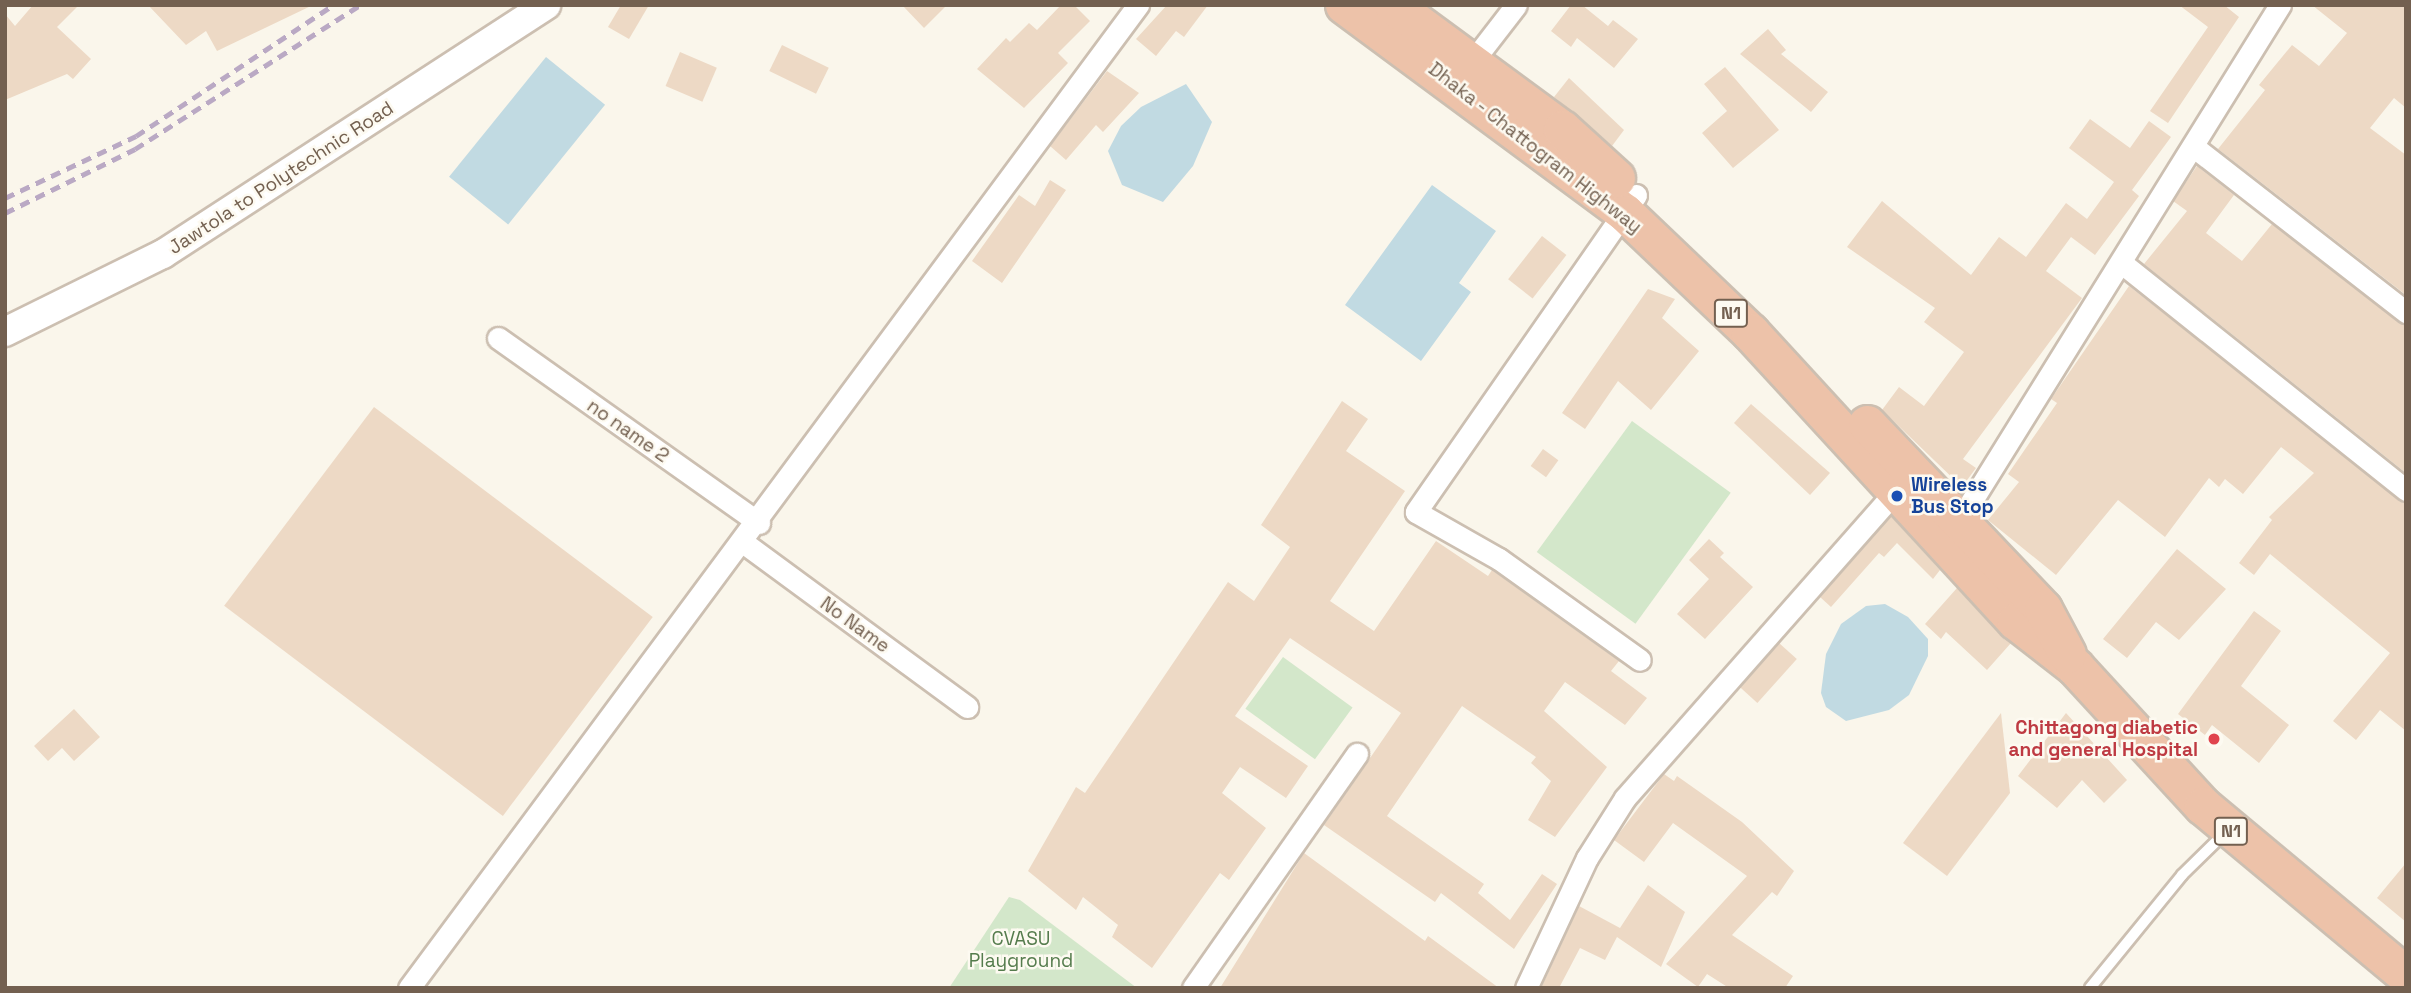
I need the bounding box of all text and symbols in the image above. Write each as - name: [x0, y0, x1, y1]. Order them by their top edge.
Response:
- street label: Dhaka - Chattogram Highway: [1423, 57, 1647, 239]
- street label: Jawtola to Polytechnic Road: [164, 97, 398, 259]
- road number: N1: [1714, 298, 1748, 328]
- street label: no name 2: [583, 394, 673, 468]
- place label: Wireless Bus Stop: [1911, 474, 1994, 518]
- marker: Wireless Bus Stop: [1889, 488, 1905, 504]
- street label: No Name: [816, 592, 894, 658]
- place label: Chittagong diabetic and general Hospital: [2009, 717, 2198, 761]
- marker: Chittagong diabetic and general Hospital: [2204, 729, 2224, 749]
- road number: N1: [2214, 816, 2248, 846]
- park label: CVASU Playground: [969, 928, 1073, 972]

